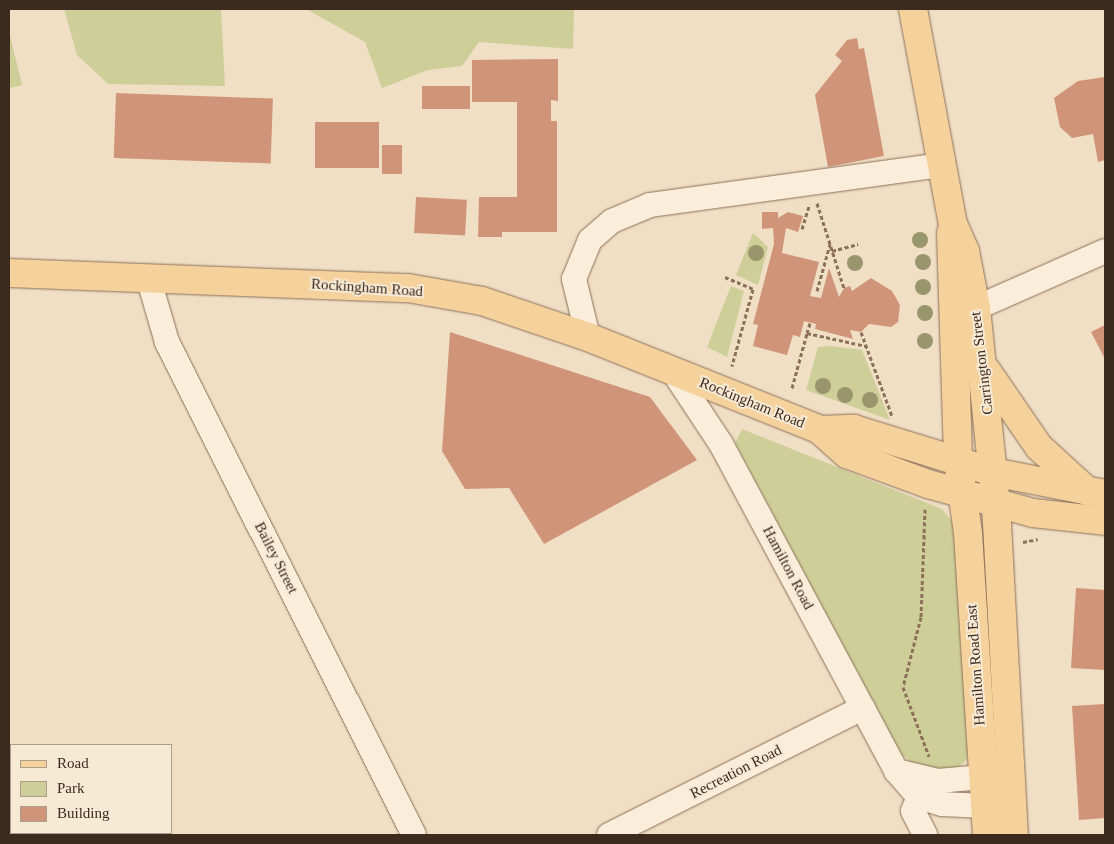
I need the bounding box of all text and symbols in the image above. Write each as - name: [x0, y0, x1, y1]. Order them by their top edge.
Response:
- street label: Rockingham Road: [310, 275, 424, 301]
- street label: Carrington Street: [967, 310, 997, 416]
- street label: Rockingham Road: [697, 374, 807, 432]
- street label: Bailey Street: [250, 519, 302, 597]
- street label: Hamilton Road: [758, 523, 818, 613]
- street label: Hamilton Road East: [963, 604, 989, 726]
- street label: Recreation Road: [687, 741, 785, 803]
- legend: [10, 744, 172, 834]
- text: Road: [57, 755, 89, 771]
- text: Park: [57, 780, 85, 796]
- text: Building: [57, 805, 110, 821]

